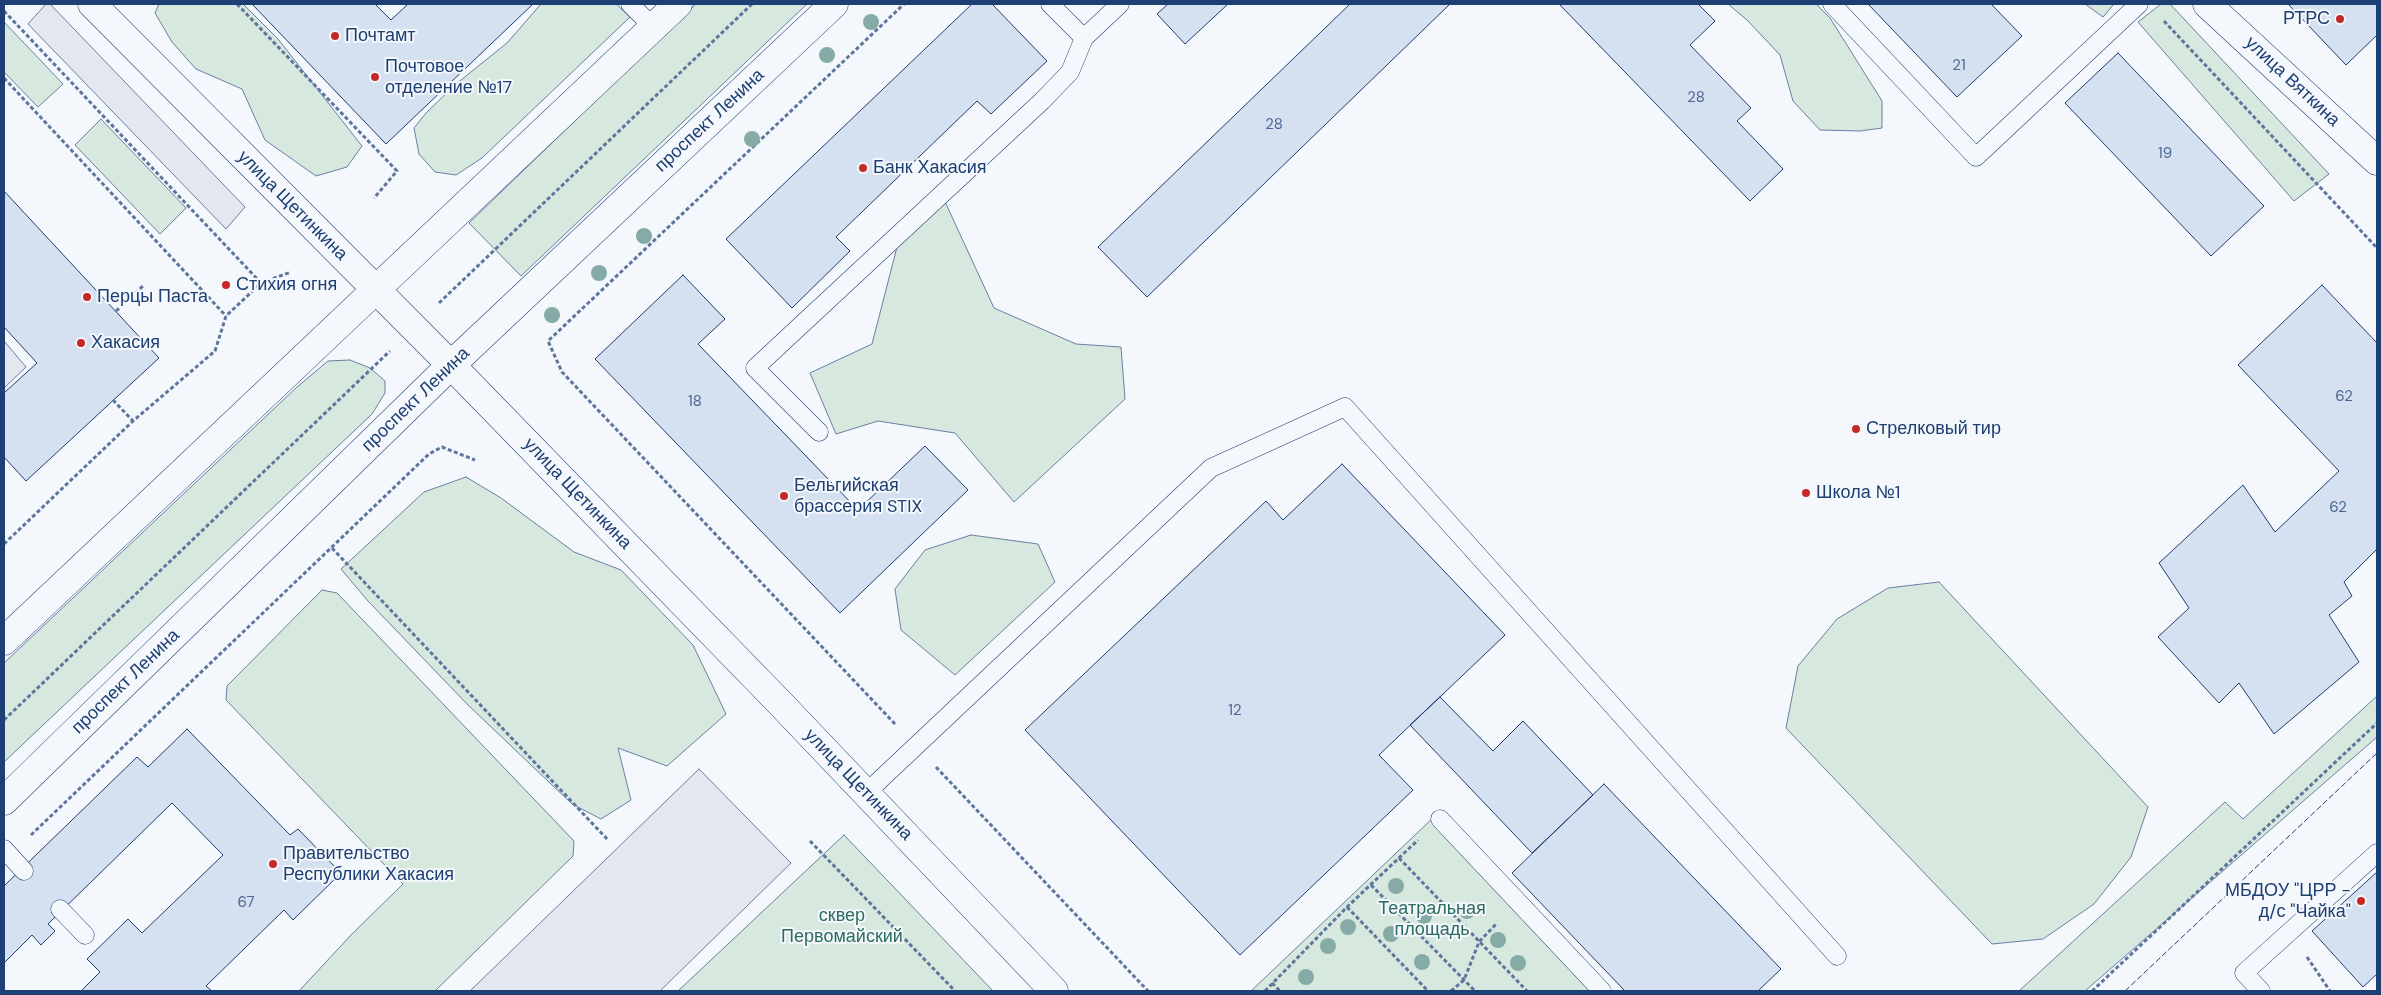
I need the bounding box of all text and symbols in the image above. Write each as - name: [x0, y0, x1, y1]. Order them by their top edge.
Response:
- place label: РТРС: [2283, 8, 2330, 30]
- marker: РТРС: [2334, 13, 2346, 25]
- place label: Почтамт: [345, 25, 416, 47]
- marker: Почтамт: [329, 30, 341, 42]
- street label: улица Вяткина: [2240, 33, 2344, 131]
- place label: Почтовое отделение №17: [385, 56, 512, 98]
- house number: 21: [1952, 57, 1966, 75]
- street label: проспект Ленина: [651, 65, 769, 177]
- marker: Почтовое отделение №17: [369, 71, 381, 83]
- house number: 28: [1687, 89, 1705, 107]
- house number: 28: [1265, 116, 1283, 134]
- house number: 19: [2158, 145, 2172, 163]
- street label: улица Щетинкина: [233, 147, 351, 265]
- place label: Банк Хакасия: [873, 157, 987, 179]
- marker: Банк Хакасия: [857, 162, 869, 174]
- place label: Стихия огня: [236, 274, 337, 296]
- marker: Стихия огня: [220, 279, 232, 291]
- place label: Перцы Паста: [97, 286, 208, 308]
- marker: Перцы Паста: [81, 291, 93, 303]
- place label: Хакасия: [91, 332, 160, 354]
- marker: Хакасия: [75, 337, 87, 349]
- street label: проспект Ленина: [358, 343, 474, 457]
- house number: 62: [2335, 388, 2353, 406]
- house number: 18: [688, 393, 702, 411]
- place label: Стрелковый тир: [1866, 418, 2001, 440]
- marker: Стрелковый тир: [1850, 423, 1862, 435]
- street label: улица Щетинкина: [518, 434, 636, 554]
- place label: Бельгийская брассерия STIX: [794, 475, 922, 518]
- place label: Школа №1: [1816, 482, 1900, 504]
- marker: Школа №1: [1800, 487, 1812, 499]
- marker: Бельгийская брассерия STIX: [778, 490, 790, 502]
- house number: 62: [2329, 499, 2347, 517]
- street label: проспект Ленина: [68, 625, 184, 739]
- house number: 12: [1228, 702, 1242, 720]
- street label: улица Щетинкина: [799, 725, 917, 845]
- place label: Правительство Республики Хакасия: [283, 843, 454, 886]
- marker: Правительство Республики Хакасия: [267, 858, 279, 870]
- place label: МБДОУ "ЦРР - д/с "Чайка": [2225, 880, 2351, 922]
- house number: 67: [237, 894, 255, 912]
- marker: МБДОУ "ЦРР - д/с "Чайка": [2355, 895, 2367, 907]
- park label: Театральная площадь: [1378, 898, 1486, 941]
- park label: сквер Первомайский: [781, 905, 903, 948]

